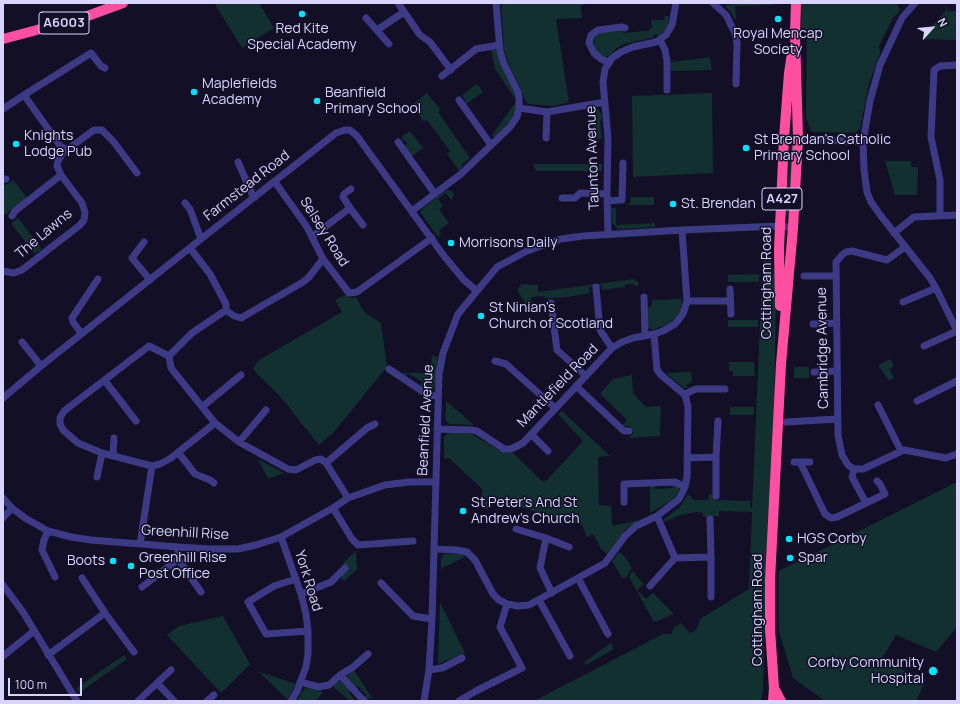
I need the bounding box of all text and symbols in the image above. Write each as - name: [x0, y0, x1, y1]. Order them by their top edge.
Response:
- north arrow: [912, 8, 952, 48]
- marker: Red Kite Special Academy: [297, 9, 307, 19]
- road number: A6003: [39, 12, 89, 34]
- marker: Royal Mencap Society: [773, 14, 783, 24]
- text: N: [935, 15, 952, 29]
- place label: Red Kite Special Academy: [247, 21, 357, 54]
- place label: Royal Mencap Society: [733, 26, 823, 58]
- place label: Maplefields Academy: [202, 76, 277, 108]
- place label: Beanfield Primary School: [325, 85, 421, 118]
- marker: Maplefields Academy: [189, 87, 199, 97]
- marker: Beanfield Primary School: [312, 96, 322, 106]
- street label: Taunton Avenue: [583, 106, 603, 210]
- place label: Knights Lodge Pub: [24, 128, 92, 160]
- place label: St Brendan's Catholic Primary School: [754, 132, 891, 164]
- marker: Knights Lodge Pub: [11, 139, 21, 149]
- marker: St Brendan's Catholic Primary School: [741, 143, 751, 153]
- street label: Farmstead Road: [201, 147, 293, 225]
- road number: A427: [762, 188, 802, 210]
- street label: Selsey Road: [296, 194, 352, 270]
- place label: St. Brendan: [681, 196, 756, 212]
- marker: St. Brendan: [668, 199, 678, 209]
- street label: The Lawns: [12, 205, 76, 263]
- street label: Cottingham Road: [759, 227, 775, 339]
- place label: Morrisons Daily: [459, 235, 558, 251]
- marker: Morrisons Daily: [446, 238, 456, 248]
- street label: Cambridge Avenue: [814, 287, 832, 409]
- place label: St Ninian's Church of Scotland: [489, 300, 613, 332]
- marker: St Ninian's Church of Scotland: [476, 311, 486, 321]
- street label: Mantlefield Road: [514, 341, 602, 431]
- street label: Beanfield Avenue: [415, 364, 437, 476]
- place label: St Peter's And St Andrew's Church: [471, 495, 580, 528]
- marker: St Peter's And St Andrew's Church: [458, 506, 468, 516]
- street label: Greenhill Rise: [141, 522, 229, 544]
- place label: HGS Corby: [797, 531, 867, 547]
- marker: HGS Corby: [784, 534, 794, 544]
- street label: York Road: [291, 548, 325, 614]
- place label: Greenhill Rise Post Office: [139, 550, 227, 582]
- place label: Spar: [798, 550, 828, 566]
- place label: Boots: [67, 553, 105, 569]
- marker: Spar: [785, 553, 795, 563]
- street label: Cottingham Road: [750, 554, 766, 666]
- marker: Boots: [108, 556, 118, 566]
- marker: Greenhill Rise Post Office: [126, 561, 136, 571]
- place label: Corby Community Hospital: [808, 655, 924, 688]
- marker: Corby Community Hospital: [927, 665, 939, 677]
- scale bar: [10, 670, 84, 696]
- text: 100 m: [15, 676, 47, 693]

